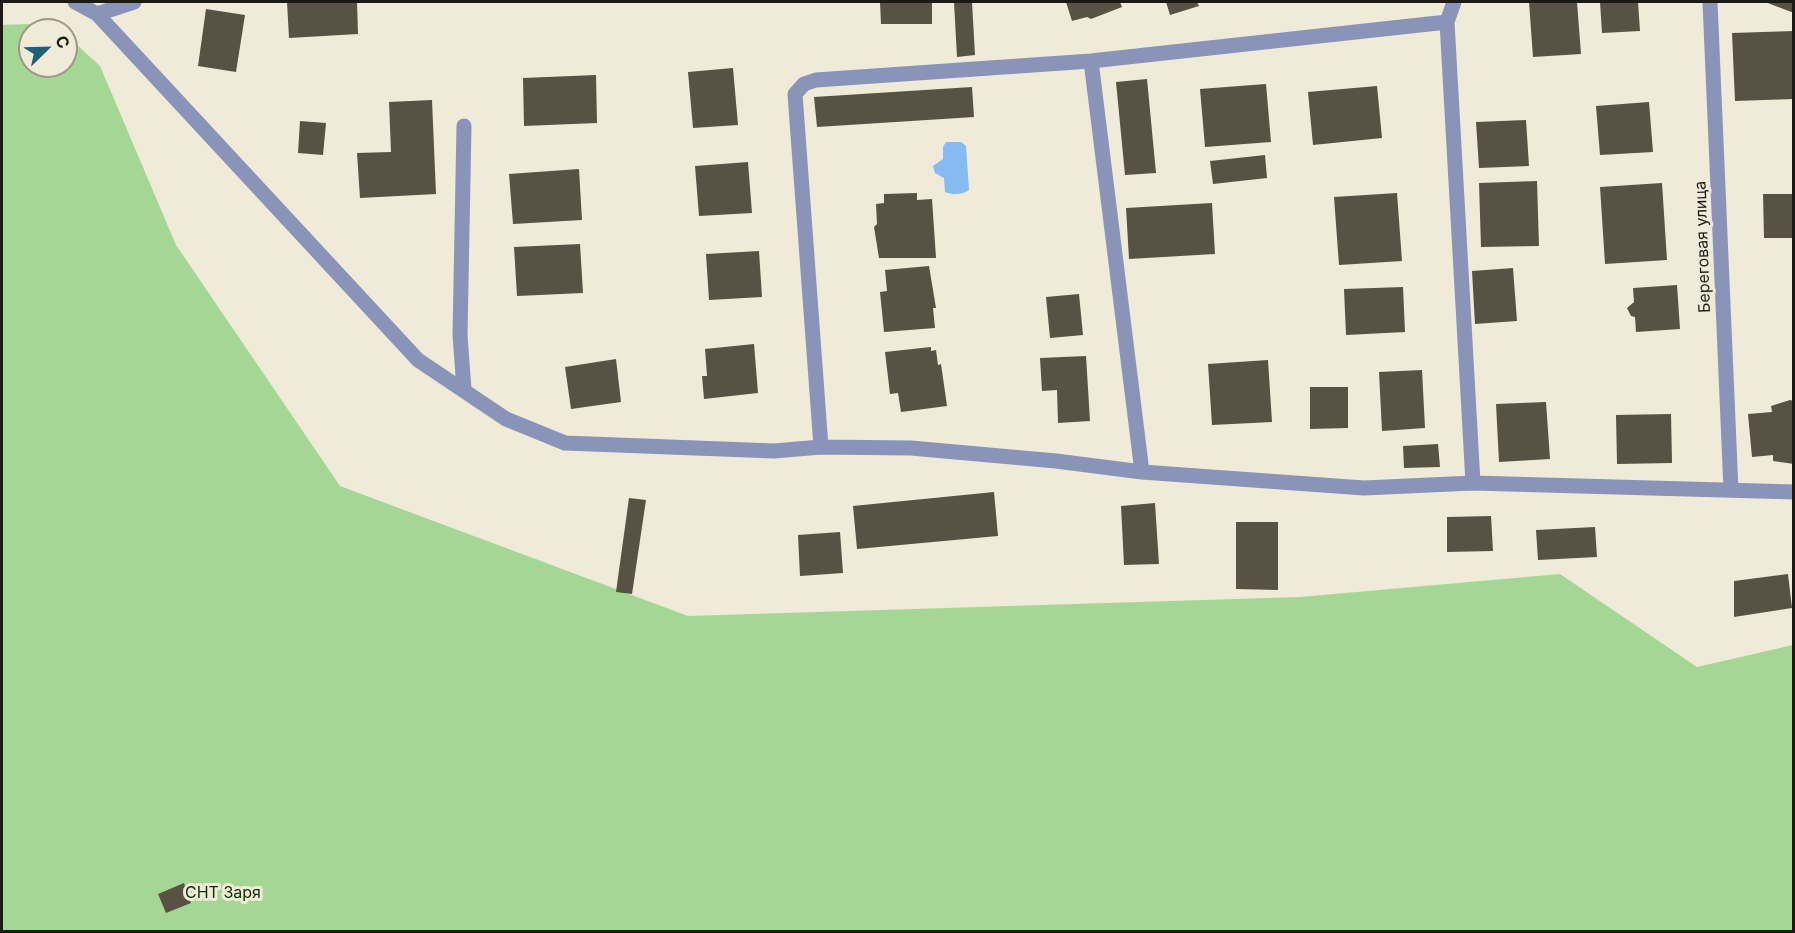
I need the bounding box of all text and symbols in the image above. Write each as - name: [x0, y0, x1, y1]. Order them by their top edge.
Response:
- north arrow: [18, 18, 78, 78]
- text: С: [51, 32, 74, 51]
- street label: Береговая улица: [1691, 181, 1715, 313]
- park label: СНТ Заря: [185, 883, 261, 903]

